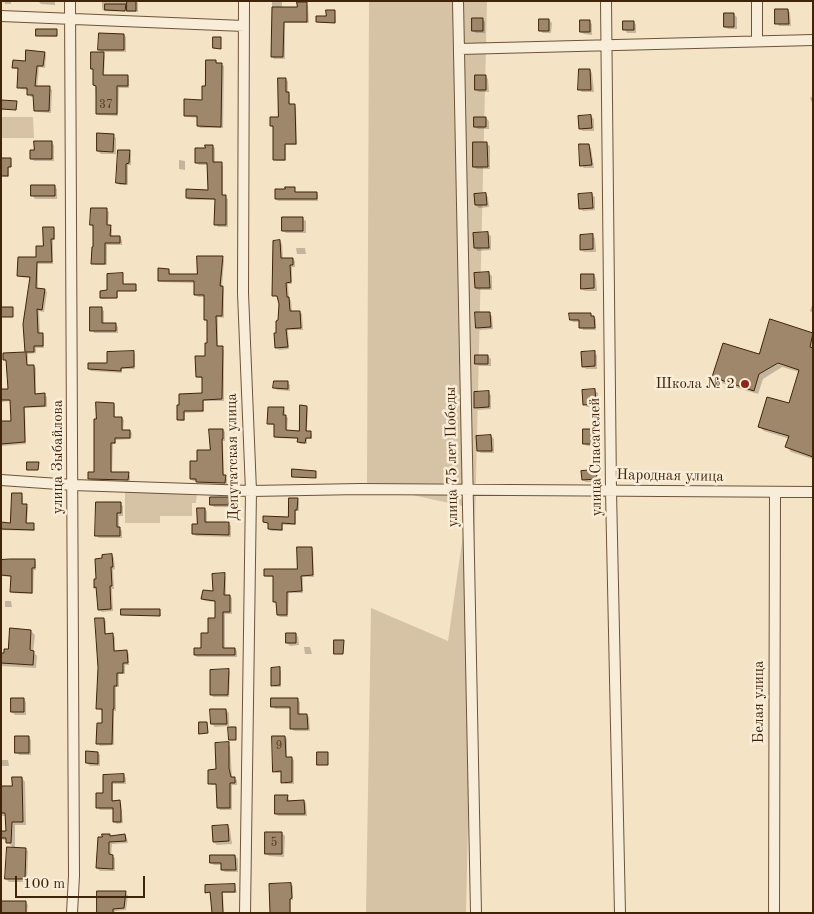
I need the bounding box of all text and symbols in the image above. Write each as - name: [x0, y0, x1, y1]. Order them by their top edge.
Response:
- house number: 37: [99, 98, 113, 112]
- place label: Школа № 2: [655, 375, 735, 393]
- marker: Школа № 2: [739, 378, 751, 390]
- street label: улица 75 лет Победы: [442, 386, 462, 528]
- street label: Депутатская улица: [223, 393, 243, 521]
- street label: улица Спасателей: [586, 397, 606, 517]
- street label: улица Зыбайлова: [49, 400, 67, 514]
- street label: Народная улица: [616, 466, 724, 486]
- street label: Белая улица: [750, 661, 768, 743]
- house number: 9: [276, 739, 282, 753]
- house number: 5: [271, 836, 277, 850]
- scale bar: [18, 866, 148, 898]
- text: 100 m: [23, 877, 65, 892]

